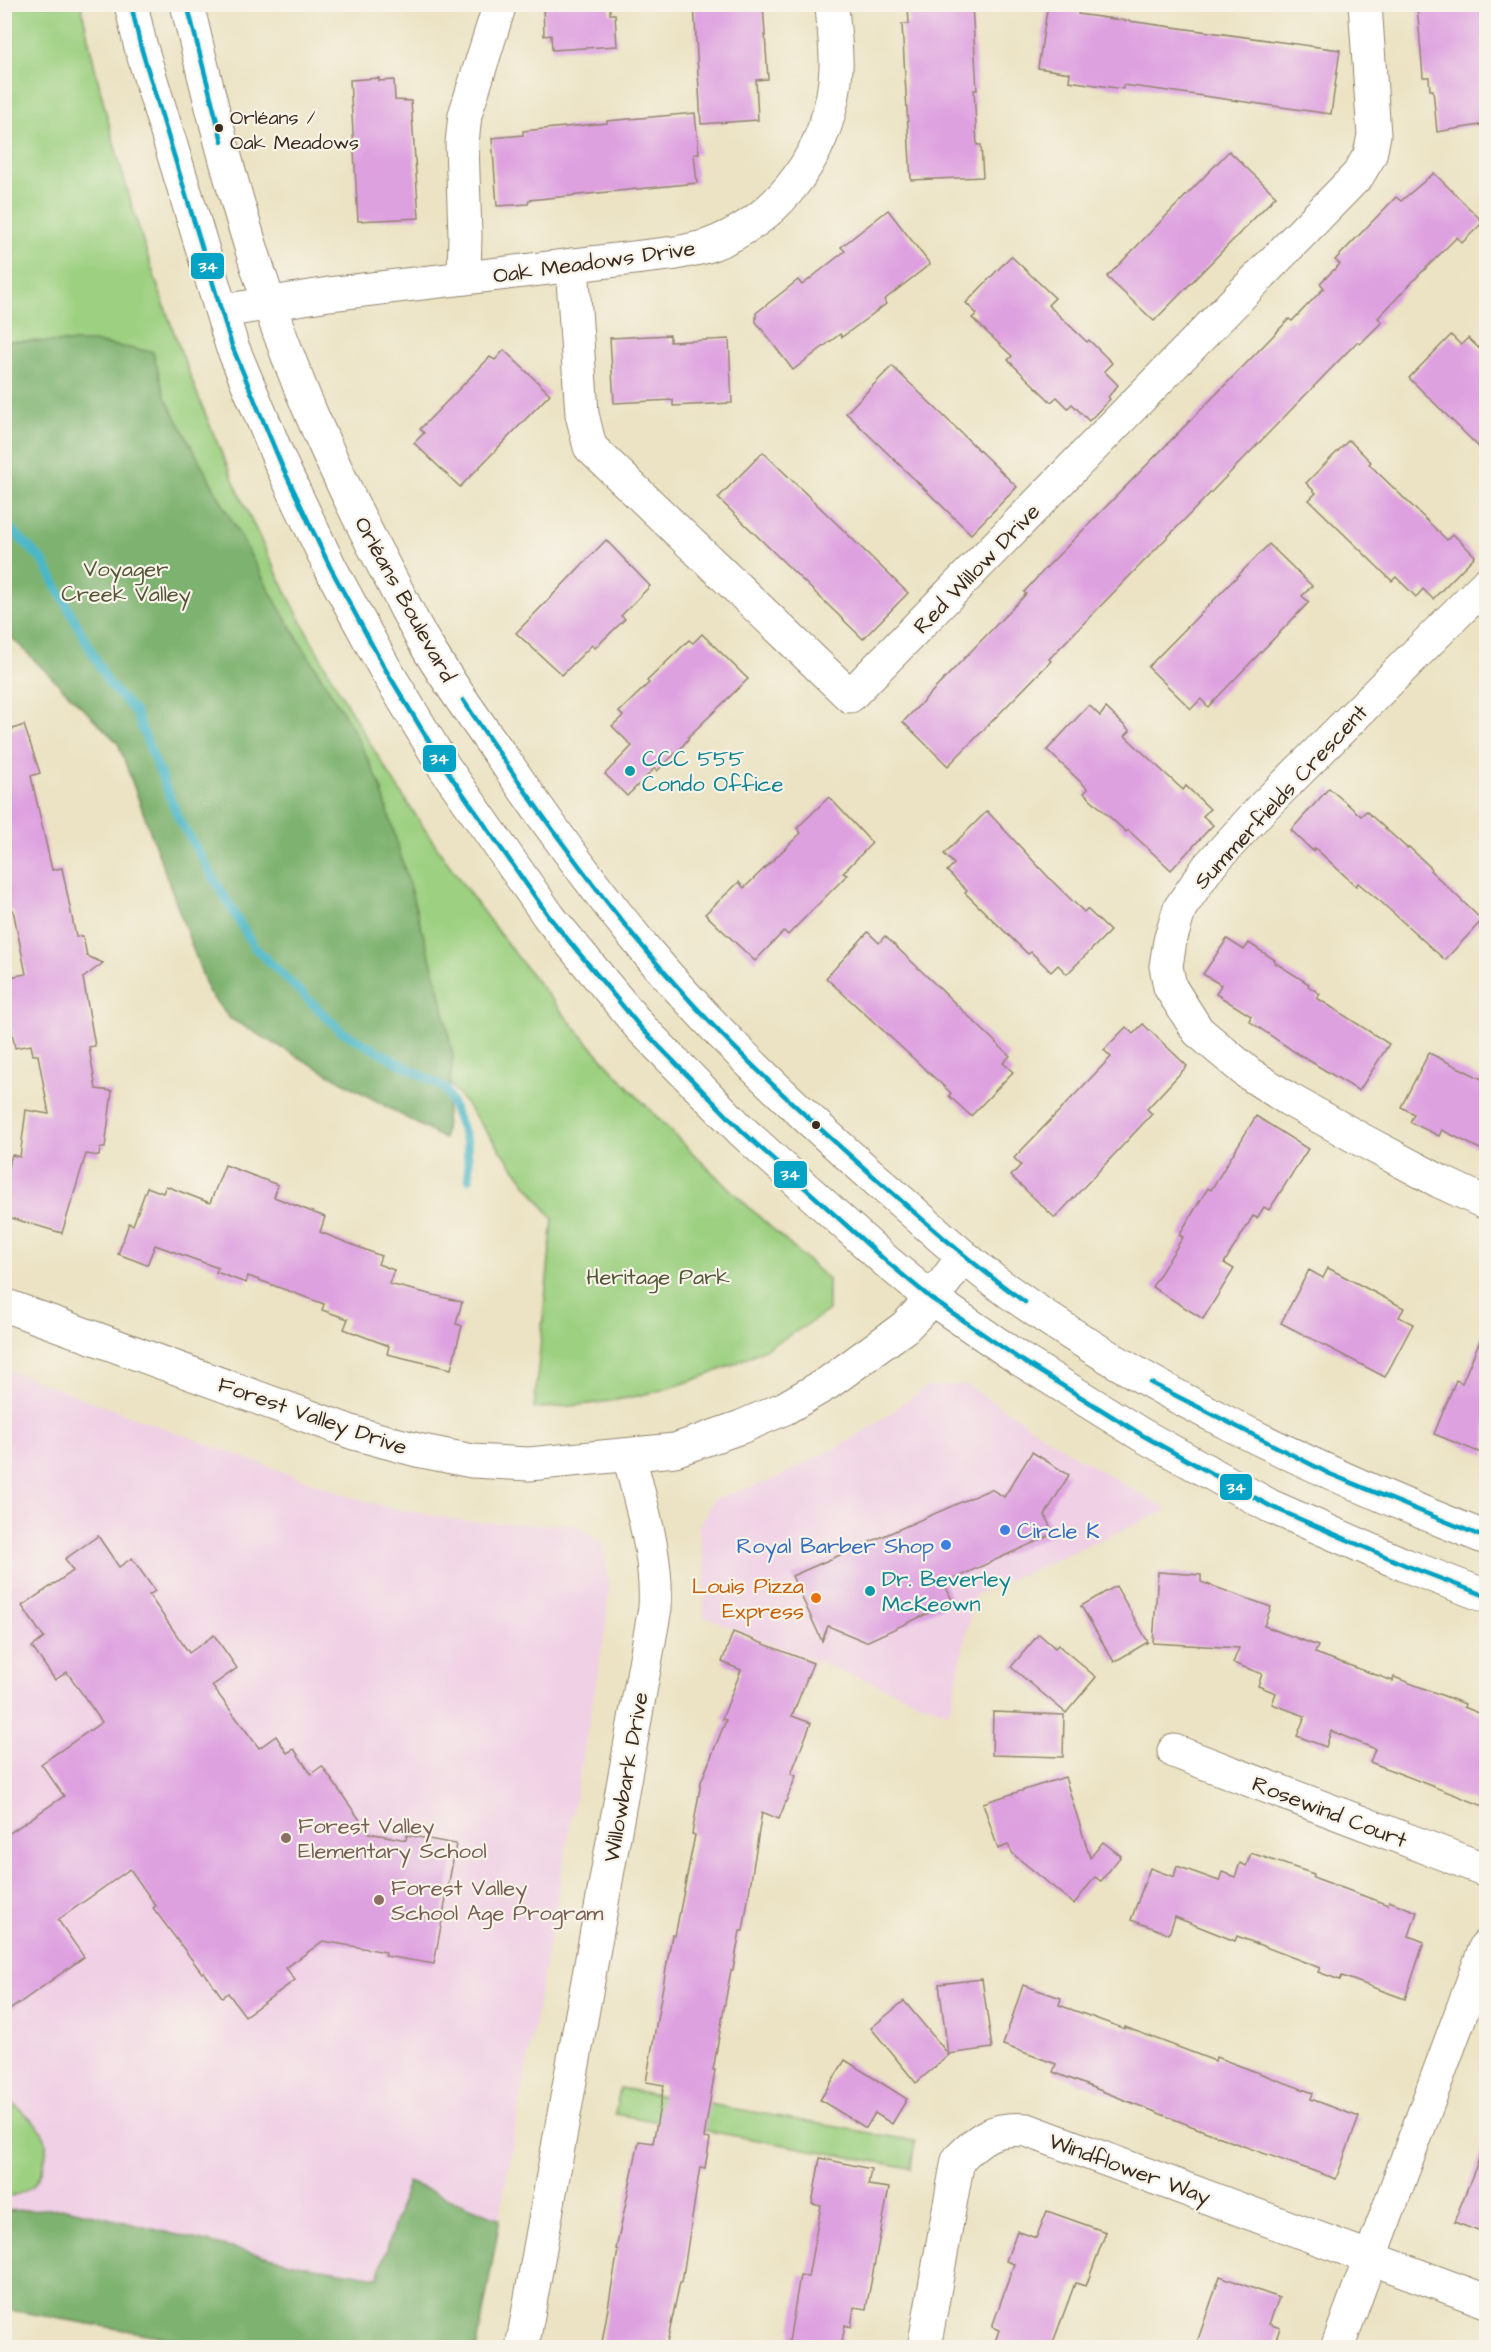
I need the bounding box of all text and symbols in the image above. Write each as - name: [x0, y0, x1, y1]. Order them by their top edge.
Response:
- place label: Orléans / Oak Meadows: [230, 104, 359, 157]
- marker: Orléans / Oak Meadows: [213, 122, 225, 134]
- street label: Oak Meadows Drive: [491, 233, 697, 292]
- line badge: 34: [190, 252, 225, 280]
- text: 34: [197, 256, 218, 278]
- street label: Red Willow Drive: [907, 497, 1048, 641]
- street label: Orléans Boulevard: [346, 511, 463, 688]
- park label: Voyager Creek Valley: [61, 554, 191, 611]
- street label: Summerfields Crescent: [1187, 698, 1375, 896]
- line badge: 34: [422, 744, 457, 773]
- place label: CCC 555 Condo Office: [642, 744, 784, 800]
- text: 34: [428, 748, 449, 770]
- marker: CCC 555 Condo Office: [623, 764, 637, 778]
- unlabelled marker: [810, 1119, 822, 1131]
- line badge: 34: [773, 1160, 808, 1189]
- text: 34: [779, 1164, 800, 1186]
- park label: Heritage Park: [586, 1262, 730, 1294]
- street label: Forest Valley Drive: [213, 1370, 411, 1464]
- line badge: 34: [1219, 1473, 1253, 1501]
- text: 34: [1225, 1477, 1246, 1499]
- place label: Circle K: [1017, 1516, 1100, 1547]
- marker: Circle K: [998, 1523, 1012, 1537]
- place label: Royal Barber Shop: [737, 1531, 934, 1563]
- marker: Royal Barber Shop: [939, 1538, 953, 1552]
- place label: Dr. Beverley McKeown: [882, 1564, 1011, 1620]
- place label: Louis Pizza Express: [692, 1571, 804, 1627]
- marker: Dr. Beverley McKeown: [863, 1584, 877, 1598]
- marker: Louis Pizza Express: [809, 1591, 823, 1605]
- street label: Willowbark Drive: [596, 1690, 657, 1865]
- street label: Rosewind Court: [1248, 1769, 1411, 1856]
- place label: Forest Valley Elementary School: [298, 1811, 487, 1868]
- marker: Forest Valley Elementary School: [279, 1831, 293, 1845]
- place label: Forest Valley School Age Program: [391, 1873, 603, 1930]
- marker: Forest Valley School Age Program: [372, 1893, 386, 1907]
- street label: Windflower Way: [1044, 2126, 1215, 2214]

